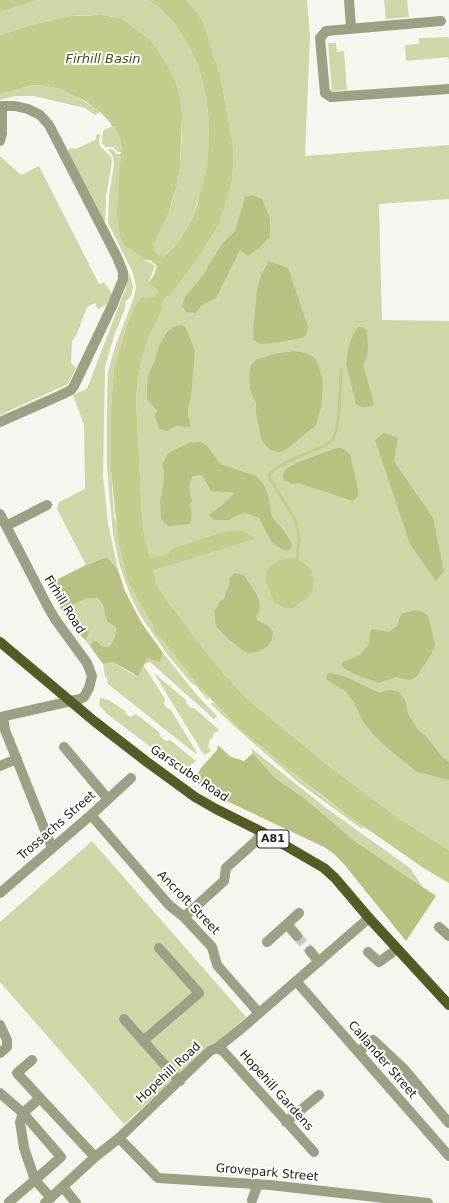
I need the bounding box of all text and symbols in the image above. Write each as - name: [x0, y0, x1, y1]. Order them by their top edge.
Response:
- water label: Firhill Basin: [65, 52, 141, 68]
- street label: Firhill Road: [41, 573, 87, 637]
- street label: Garscube Road: [147, 743, 231, 805]
- street label: Trossachs Street: [15, 788, 99, 864]
- road number: A81: [257, 830, 289, 848]
- street label: Ancroft Street: [154, 868, 222, 938]
- street label: Callander Street: [345, 1018, 419, 1102]
- street label: Hopehill Road: [134, 1039, 204, 1107]
- street label: Hopehill Gardens: [236, 1048, 316, 1134]
- street label: Grovepark Street: [215, 1161, 319, 1185]

